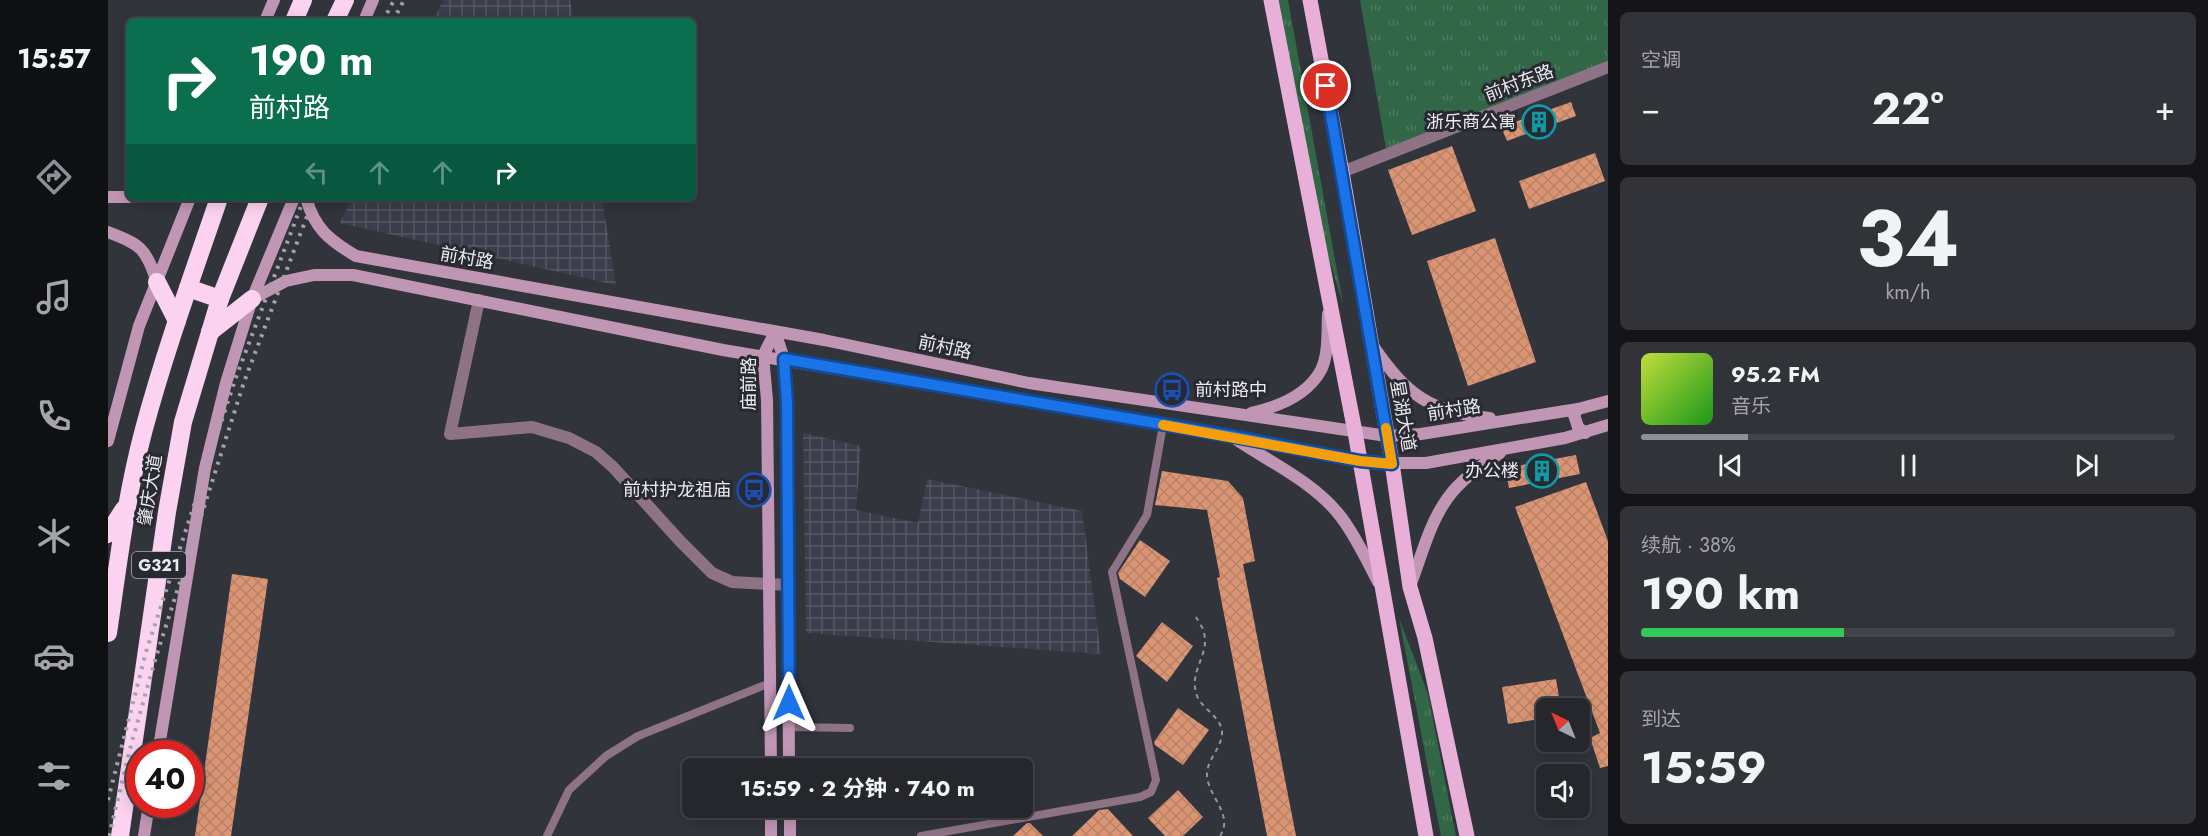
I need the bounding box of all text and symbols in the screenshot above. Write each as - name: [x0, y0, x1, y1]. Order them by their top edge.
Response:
- text: 190 m: [249, 30, 373, 91]
- text: 15:57: [17, 39, 91, 78]
- icon: right: [150, 42, 228, 120]
- text: 空调: [1641, 46, 1681, 75]
- street label: 前村东路: [1481, 58, 1557, 108]
- pin: [1300, 60, 1351, 111]
- icon: arrive: [1309, 69, 1342, 102]
- text: 22°: [1871, 76, 1944, 141]
- text: −: [1641, 85, 1660, 132]
- text: +: [2155, 85, 2175, 132]
- text: 前村路: [249, 88, 330, 127]
- building icon: 浙乐商公寓: [1521, 104, 1557, 140]
- place label: 浙乐商公寓: [1426, 109, 1516, 135]
- icon: directions: [33, 156, 75, 198]
- icon: left: [300, 156, 333, 189]
- icon: ahead: [363, 156, 396, 189]
- icon: ahead: [426, 156, 459, 189]
- icon: right: [489, 156, 522, 189]
- text: 34: [1857, 183, 1959, 295]
- street label: 前村路: [438, 241, 496, 275]
- icon: music: [33, 276, 75, 318]
- text: km/h: [1885, 278, 1931, 307]
- street label: 前村路: [916, 329, 974, 365]
- street label: 庙前路: [736, 357, 762, 411]
- text: 95.2 FM: [1731, 358, 1820, 390]
- bus stop icon: 前村路中: [1154, 372, 1190, 408]
- place label: 前村路中: [1195, 377, 1267, 403]
- street label: 星湖大道: [1384, 378, 1422, 454]
- text: 音乐: [1731, 392, 1771, 421]
- street label: 前村路: [1425, 393, 1483, 427]
- icon: phone: [33, 395, 75, 437]
- icon: previous: [1714, 449, 1747, 482]
- icon: pause: [1892, 449, 1925, 482]
- icon: next: [2070, 449, 2103, 482]
- street label: 肇庆大道: [132, 452, 168, 528]
- building icon: 办公楼: [1524, 453, 1560, 489]
- place label: 办公楼: [1465, 458, 1519, 484]
- bus stop icon: 前村护龙祖庙: [736, 472, 772, 508]
- place label: 前村护龙祖庙: [623, 477, 731, 503]
- icon: climate: [33, 515, 75, 557]
- text: 续航 · 38%: [1641, 531, 1736, 560]
- road number: G321: [132, 552, 186, 578]
- text: 190 km: [1641, 561, 1800, 626]
- icon: car: [33, 635, 75, 677]
- position arrow: [757, 671, 821, 735]
- north arrow: [1536, 698, 1590, 752]
- map controls: [1536, 698, 1590, 818]
- text: 到达: [1641, 705, 1681, 734]
- text: 15:59: [1641, 735, 1767, 800]
- speed limit sign: 40: [126, 740, 204, 818]
- icon: filters: [33, 755, 75, 797]
- button: sound: [1536, 764, 1590, 818]
- text: 15:59 · 2 分钟 · 740 m: [740, 772, 975, 804]

